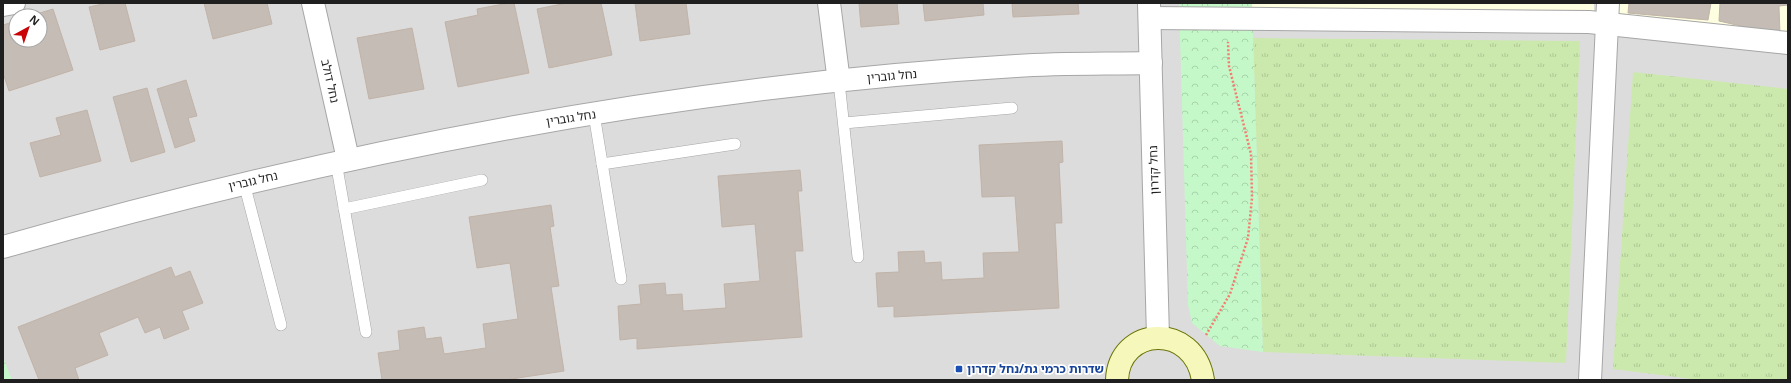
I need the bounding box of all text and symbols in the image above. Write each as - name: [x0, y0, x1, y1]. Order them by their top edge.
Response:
- north arrow: [8, 8, 48, 48]
- text: N: [26, 11, 43, 29]
- street label: נחל דולב: [317, 57, 344, 105]
- street label: נחל גוברין: [866, 65, 918, 86]
- street label: נחל גוברין: [545, 105, 597, 130]
- street label: נחל קדרון: [1144, 145, 1163, 195]
- street label: נחל גוברין: [226, 167, 279, 194]
- place label: שדרות כרמי גת/נחל קדרון: [967, 360, 1104, 377]
- marker: שדרות כרמי גת/נחל קדרון: [954, 364, 964, 374]

